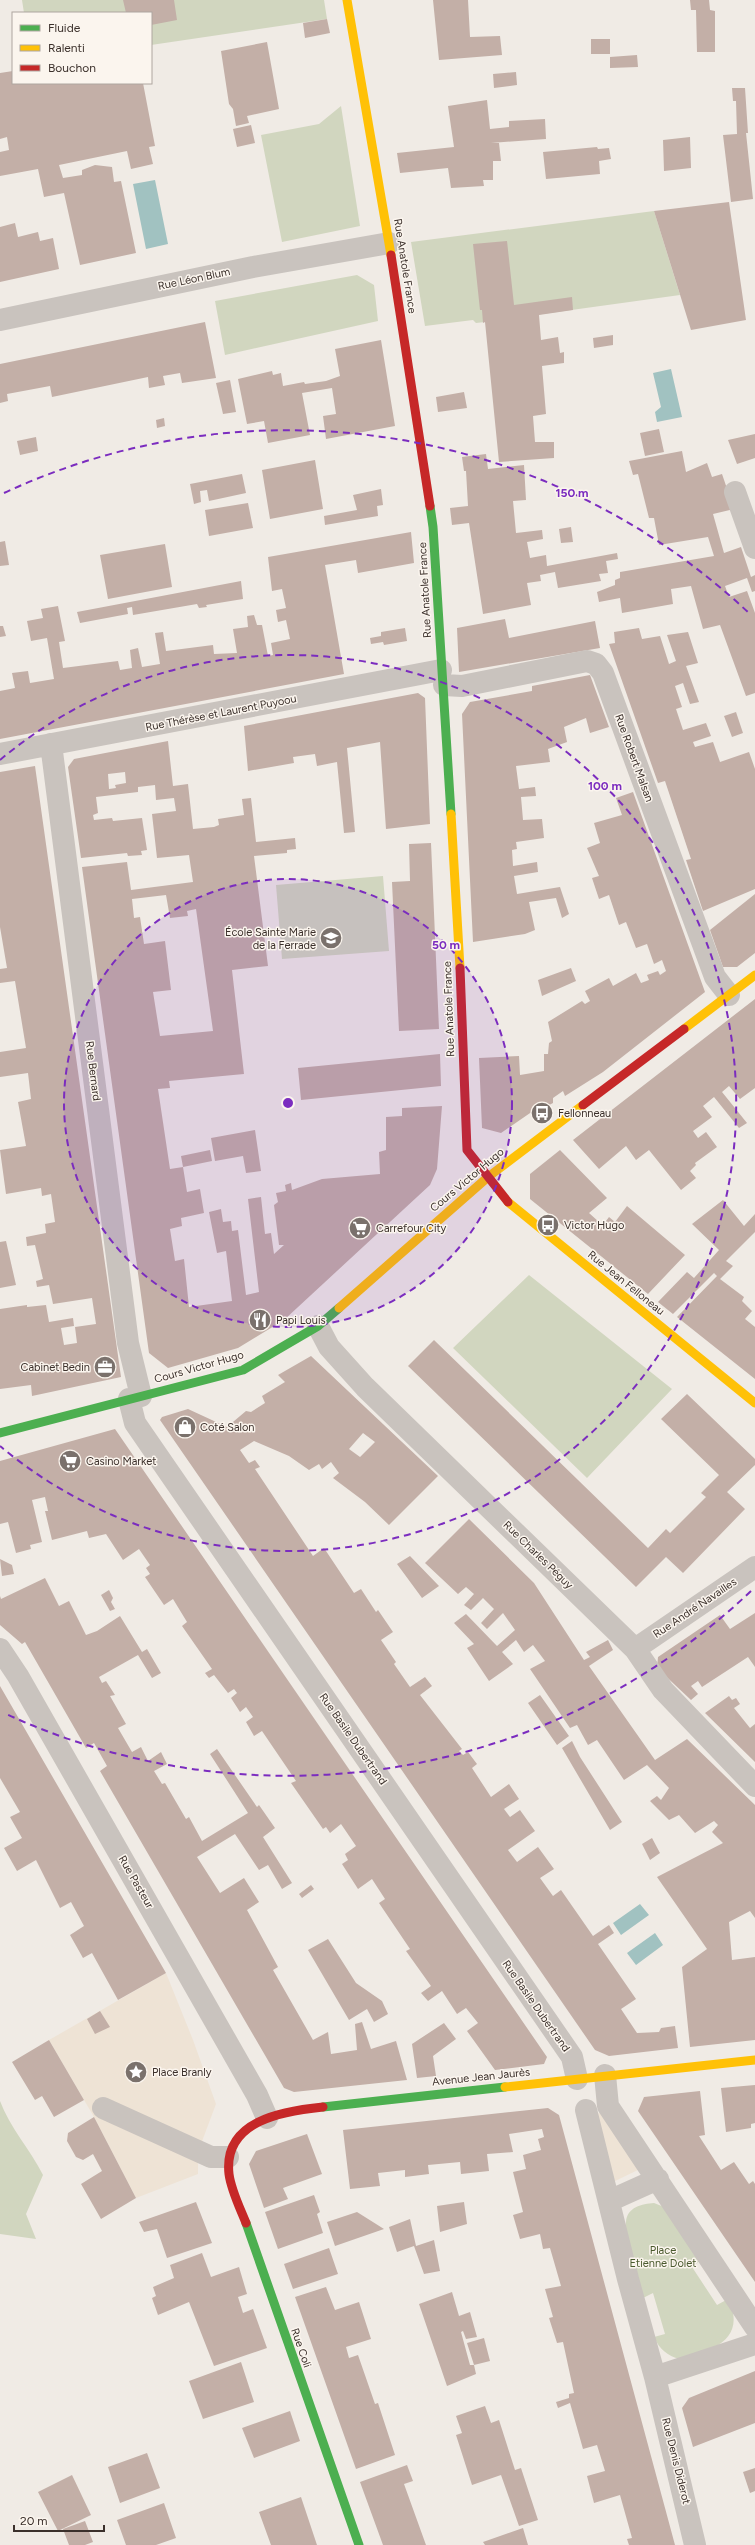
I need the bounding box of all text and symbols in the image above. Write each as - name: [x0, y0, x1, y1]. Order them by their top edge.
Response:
- legend: [12, 12, 152, 84]
- text: Fluide: [48, 21, 81, 35]
- text: Ralenti: [48, 41, 85, 55]
- text: Bouchon: [48, 61, 96, 75]
- street label: Rue Anatole France: [391, 218, 419, 314]
- street label: Rue Léon Blum: [157, 265, 231, 293]
- text: 150 m: [555, 486, 589, 500]
- street label: Rue Anatole France: [416, 542, 434, 638]
- street label: Rue Thérèse et Laurent Puyoou: [144, 692, 298, 734]
- street label: Rue Robert Malsan: [612, 712, 656, 804]
- text: 100 m: [588, 779, 622, 793]
- school or university icon: École Sainte Marie de la Ferrade: [318, 925, 344, 951]
- place label: École Sainte Marie de la Ferrade: [225, 926, 316, 952]
- text: 50 m: [432, 938, 460, 952]
- street label: Rue Anatole France: [441, 961, 457, 1057]
- street label: Rue Bernard: [83, 1040, 103, 1102]
- centre of rings: [281, 1096, 295, 1110]
- bus stop icon: Fellonneau: [529, 1100, 555, 1126]
- place label: Fellonneau: [558, 1107, 611, 1120]
- street label: Cours Victor Hugo: [427, 1145, 507, 1215]
- bus stop icon: Victor Hugo: [535, 1212, 561, 1238]
- supermarket icon: Carrefour City: [347, 1215, 373, 1241]
- place label: Victor Hugo: [564, 1219, 624, 1232]
- place label: Carrefour City: [376, 1222, 447, 1235]
- street label: Rue Jean Felloneau: [585, 1248, 667, 1318]
- restaurant icon: Papi Louis: [247, 1307, 273, 1333]
- place label: Papi Louis: [276, 1314, 326, 1327]
- street label: Cours Victor Hugo: [153, 1348, 245, 1386]
- office icon: Cabinet Bedin: [92, 1354, 118, 1380]
- place label: Cabinet Bedin: [21, 1361, 90, 1374]
- shop icon: Coté Salon: [172, 1414, 198, 1440]
- place label: Coté Salon: [200, 1421, 254, 1434]
- supermarket icon: Casino Market: [57, 1448, 83, 1474]
- place label: Casino Market: [86, 1455, 156, 1468]
- street label: Rue Charles Péguy: [500, 1518, 576, 1592]
- street label: Rue André Navailles: [651, 1575, 739, 1641]
- street label: Rue Basile Dubertrand: [316, 1691, 390, 1787]
- street label: Rue Pasteur: [116, 1853, 156, 1911]
- street label: Rue Basile Dubertrand: [499, 1958, 573, 2054]
- place icon: Place Branly: [123, 2059, 149, 2085]
- street label: Avenue Jean Jaurès: [431, 2065, 531, 2089]
- place label: Place Branly: [152, 2066, 212, 2079]
- park label: Place Etienne Dolet: [630, 2244, 696, 2270]
- street label: Rue Coli: [288, 2326, 314, 2370]
- street label: Rue Denis Diderot: [659, 2416, 693, 2506]
- scale bar: [14, 2507, 104, 2533]
- text: 20 m: [20, 2514, 48, 2528]

